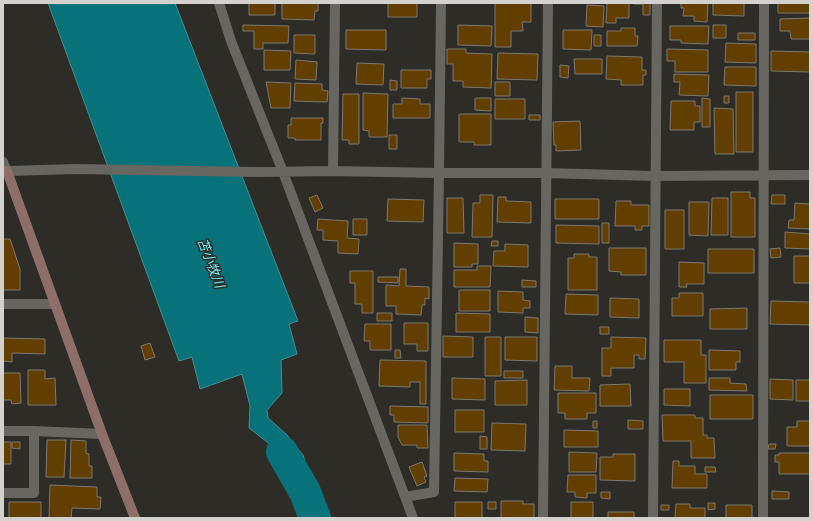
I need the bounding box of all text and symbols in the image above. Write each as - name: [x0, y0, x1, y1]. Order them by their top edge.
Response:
- water label: 苫小牧川: [194, 236, 229, 292]

